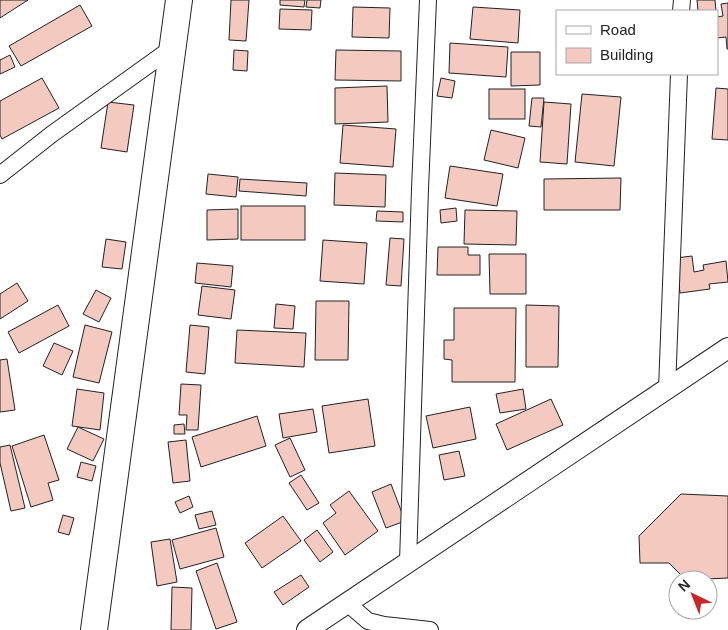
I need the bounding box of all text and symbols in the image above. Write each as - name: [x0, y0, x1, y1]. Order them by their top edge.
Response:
- legend: [556, 10, 718, 75]
- text: Road: [600, 21, 636, 38]
- text: Building: [600, 46, 653, 63]
- north arrow: [668, 570, 718, 620]
- text: N: [675, 576, 693, 595]

